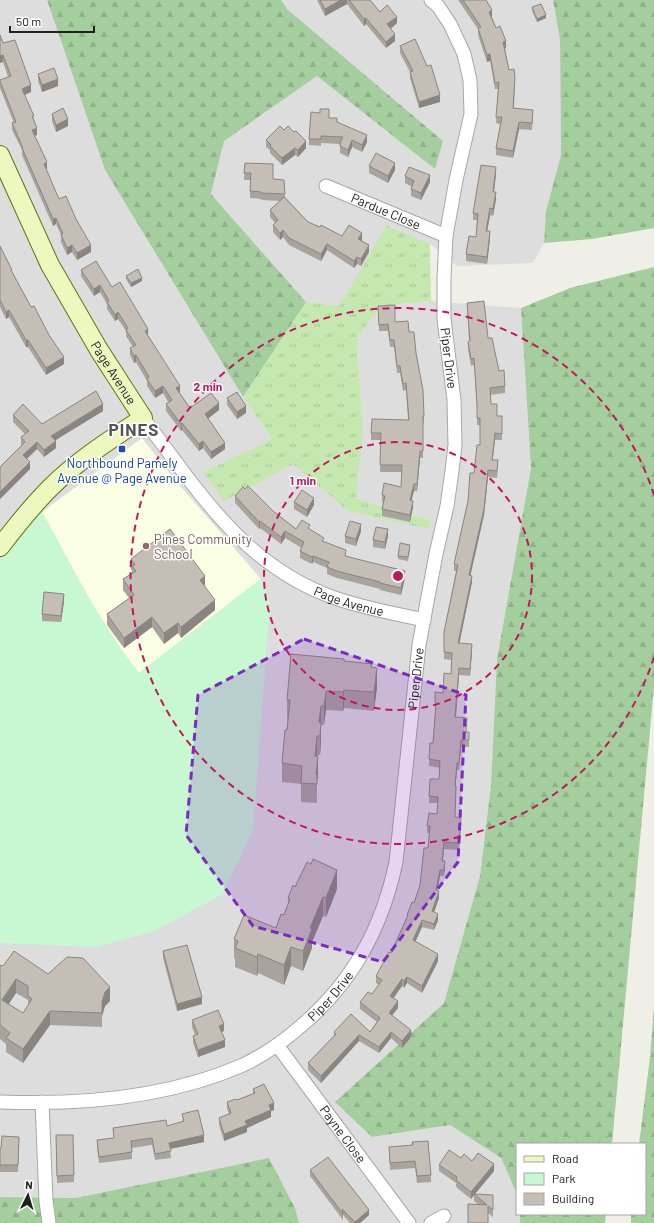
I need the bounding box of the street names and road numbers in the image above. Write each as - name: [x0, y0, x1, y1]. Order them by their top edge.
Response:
- street label: Pardue Close: [349, 189, 423, 233]
- street label: Piper Drive: [437, 327, 461, 389]
- street label: Page Avenue: [88, 338, 140, 407]
- street label: Page Avenue: [311, 583, 385, 619]
- street label: Piper Drive: [404, 647, 427, 710]
- street label: Piper Drive: [304, 968, 357, 1024]
- street label: Payne Close: [316, 1102, 370, 1166]

